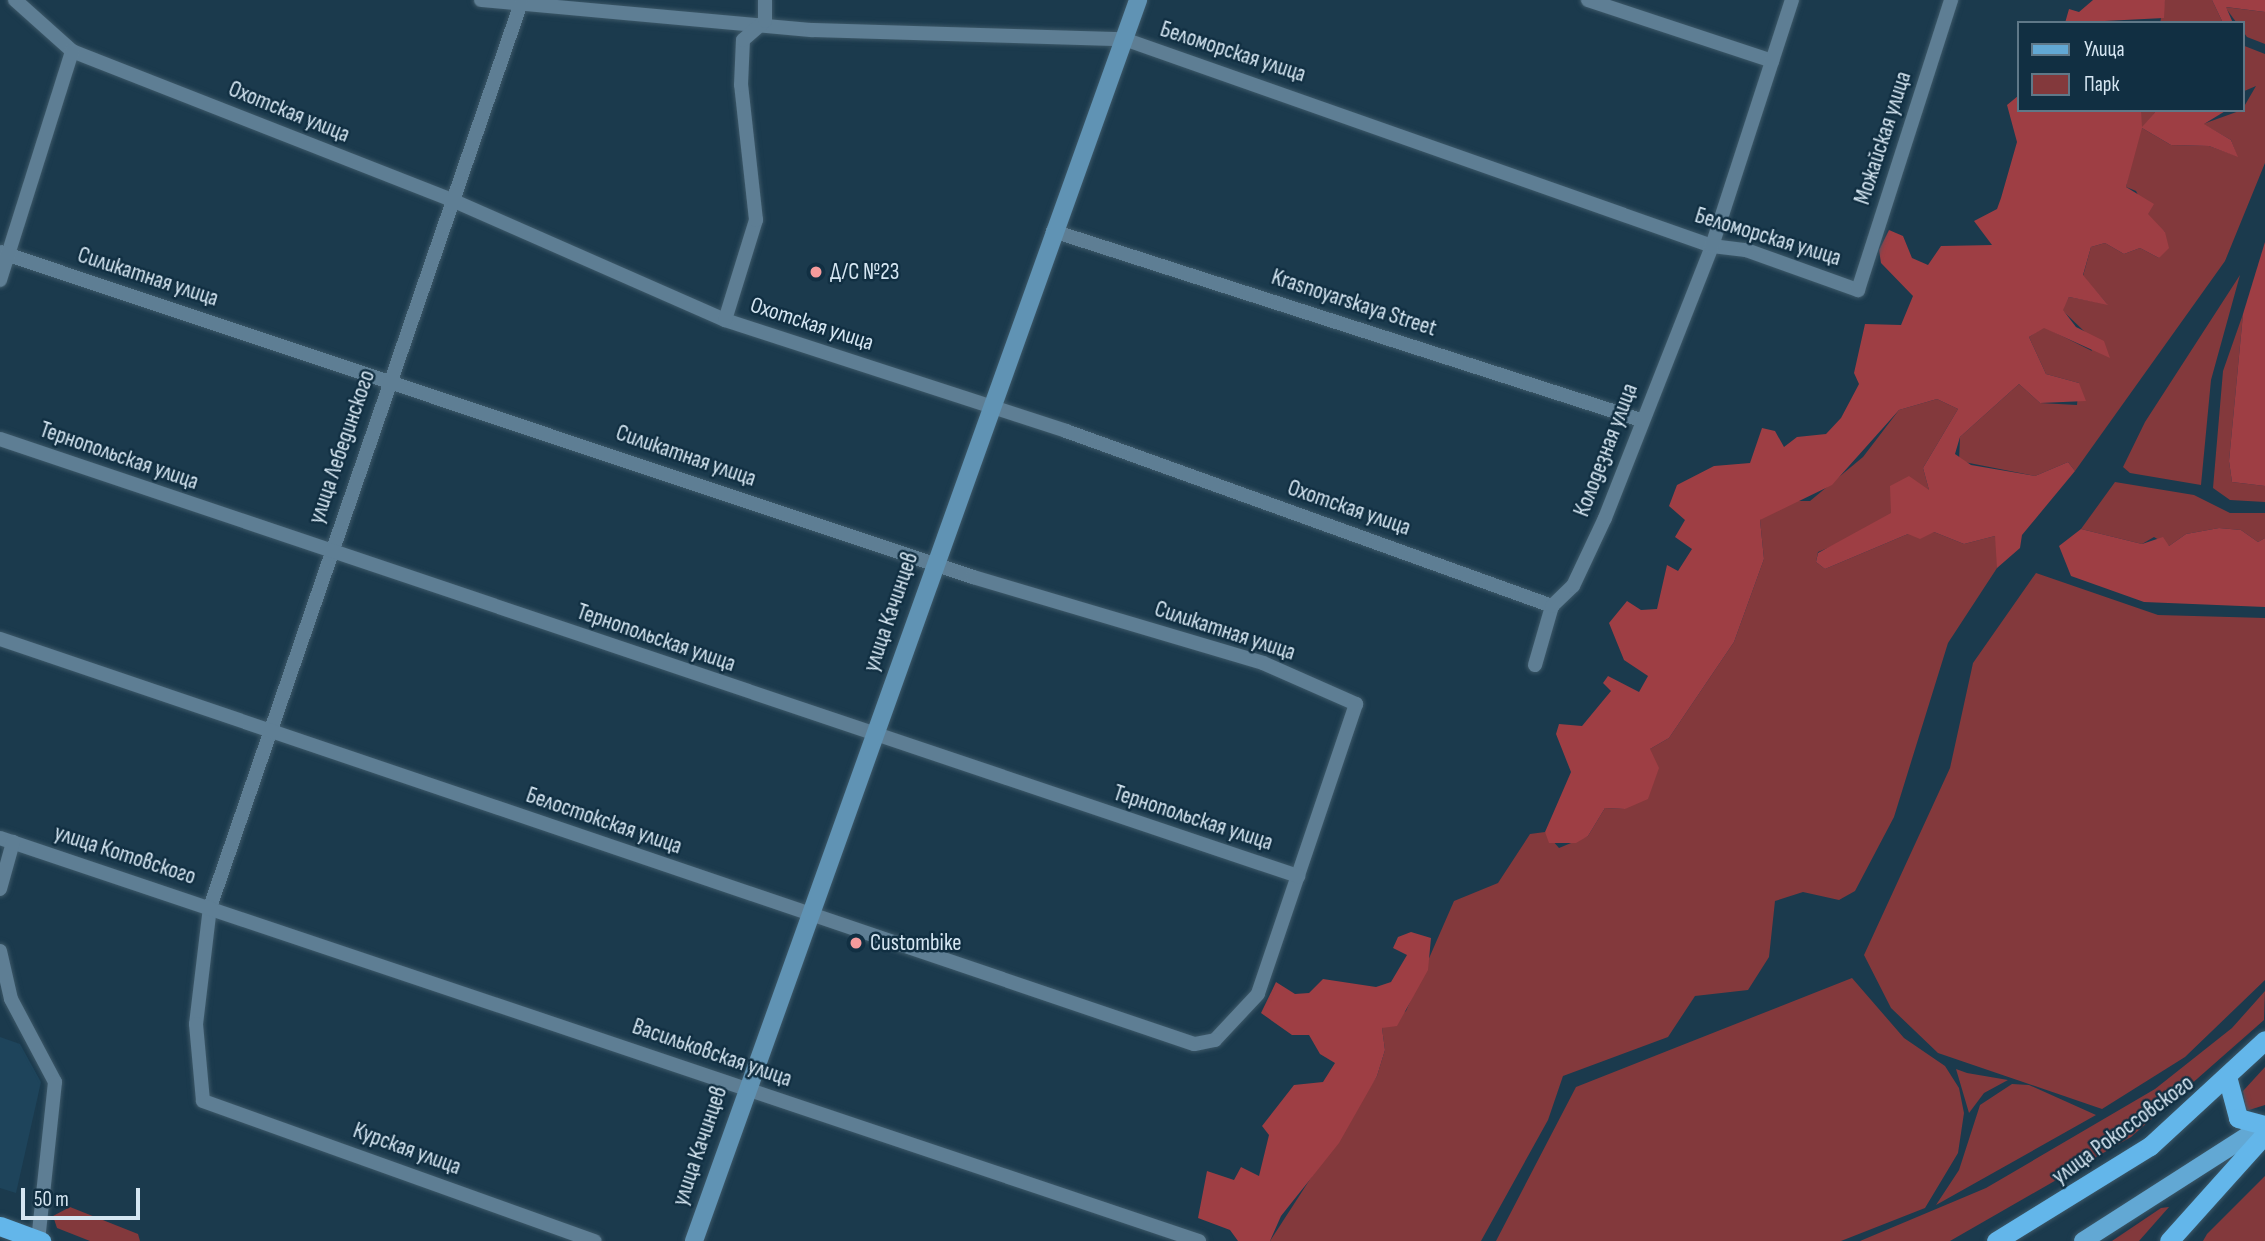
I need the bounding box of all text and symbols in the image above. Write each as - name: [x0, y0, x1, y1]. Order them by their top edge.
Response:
- street label: Беломорская улица: [1157, 15, 1309, 89]
- legend: [2016, 21, 2244, 112]
- text: Улица: [2084, 37, 2125, 62]
- street label: Можайская улица: [1849, 68, 1917, 208]
- text: Парк: [2084, 72, 2119, 97]
- street label: Охотская улица: [224, 75, 354, 149]
- street label: Беломорская улица: [1692, 202, 1844, 272]
- street label: Силикатная улица: [74, 241, 222, 313]
- place label: Д/С №23: [830, 258, 899, 286]
- street label: Krasnoyarskaya Street: [1268, 263, 1440, 343]
- marker: Д/С №23: [808, 264, 824, 280]
- street label: Охотская улица: [747, 291, 877, 357]
- street label: улица Лебединского: [303, 367, 381, 527]
- street label: Колодезная улица: [1568, 379, 1644, 521]
- street label: Тернопольская улица: [36, 416, 202, 496]
- street label: Силикатная улица: [612, 419, 760, 493]
- street label: Охотская улица: [1284, 474, 1414, 542]
- street label: улица Качинцев: [858, 549, 924, 675]
- street label: Силикатная улица: [1151, 595, 1299, 667]
- street label: Тернопольская улица: [573, 598, 739, 678]
- street label: Тернопольская улица: [1110, 779, 1276, 857]
- street label: Белостокская улица: [522, 781, 686, 861]
- street label: улица Котовского: [51, 819, 199, 891]
- place label: Custombike: [870, 929, 962, 957]
- marker: Custombike: [848, 935, 864, 951]
- street label: Васильковская улица: [629, 1013, 795, 1093]
- street label: улица Рокоссовского: [2047, 1069, 2199, 1191]
- street label: улица Качинцев: [667, 1083, 733, 1209]
- street label: Курская улица: [349, 1117, 465, 1181]
- scale bar: [24, 1174, 144, 1218]
- text: 50 m: [34, 1187, 69, 1212]

